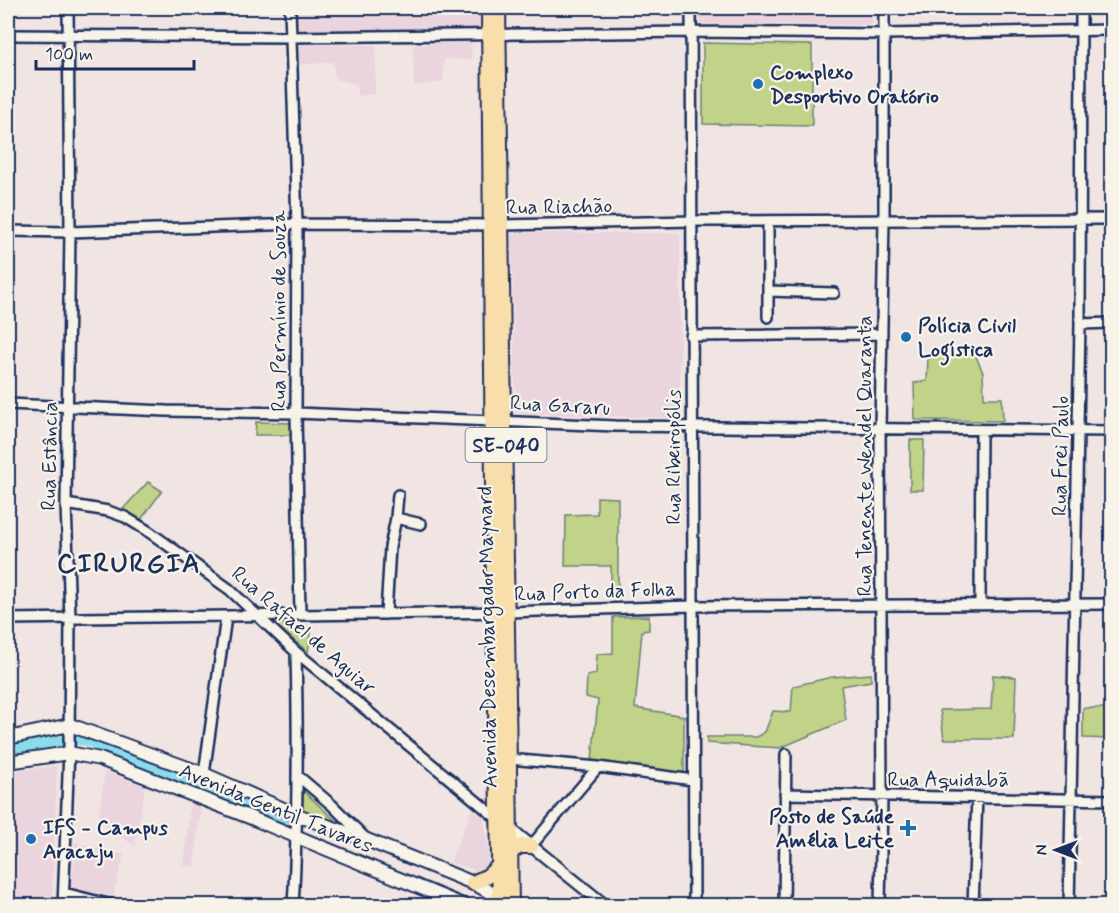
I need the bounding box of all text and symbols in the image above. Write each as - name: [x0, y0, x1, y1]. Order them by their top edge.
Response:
- scale bar: [36, 33, 194, 71]
- text: 100 m: [45, 43, 93, 67]
- place label: Complexo Desportivo Oratório: [770, 59, 939, 111]
- marker: Complexo Desportivo Oratório: [751, 77, 765, 91]
- street label: Rua Riachão: [505, 192, 613, 222]
- street label: Rua Permínio de Souza: [265, 210, 293, 412]
- place label: Polícia Civil Logística: [918, 312, 1016, 366]
- street label: Rua Tenente Wendel Quaranta: [851, 315, 879, 597]
- marker: Polícia Civil Logística: [899, 330, 913, 344]
- street label: Rua Gararu: [509, 389, 611, 423]
- street label: Rua Ribeiropólis: [660, 389, 688, 525]
- street label: Rua Frei Paulo: [1046, 396, 1076, 516]
- street label: Rua Estância: [35, 401, 65, 511]
- road number: SE-040: [466, 428, 546, 462]
- street label: Avenida Desembargador Maynard: [471, 486, 506, 788]
- district label: CIRURGIA: [57, 547, 201, 582]
- street label: Rua Rafael de Aguiar: [225, 560, 382, 702]
- street label: Rua Porto da Folha: [514, 575, 676, 609]
- street label: Avenida Gentil Tavares: [175, 757, 377, 861]
- street label: Rua Aquidabã: [887, 766, 1009, 794]
- place label: Posto de Saúde Amélia Leite: [769, 803, 895, 855]
- place label: IFS - Campus Aracaju: [43, 814, 168, 866]
- marker: Posto de Saúde Amélia Leite: [899, 819, 917, 837]
- north arrow: [1026, 820, 1086, 880]
- marker: IFS - Campus Aracaju: [24, 832, 38, 846]
- text: N: [1032, 845, 1053, 855]

